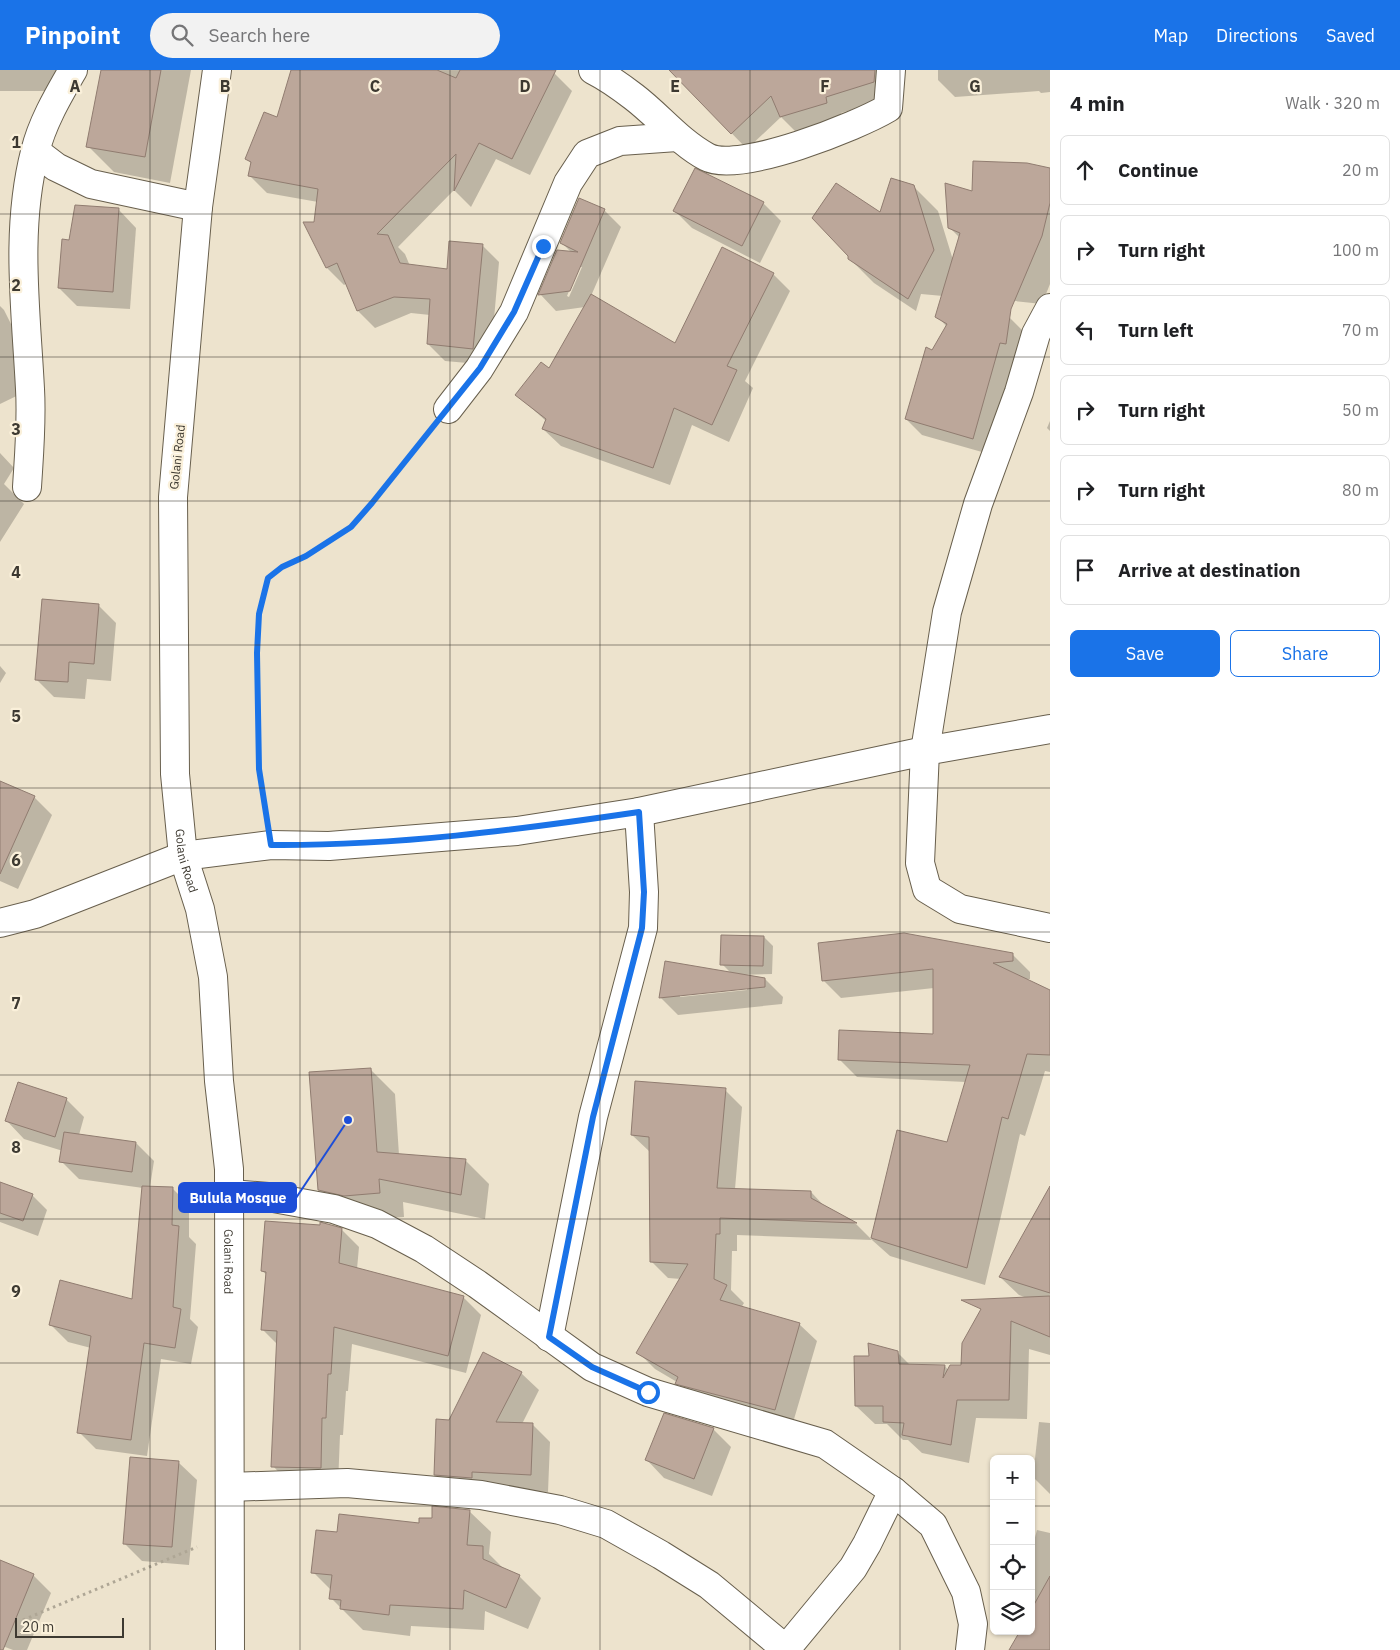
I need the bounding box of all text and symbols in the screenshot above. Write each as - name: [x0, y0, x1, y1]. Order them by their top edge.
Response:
- search box: [150, 13, 500, 58]
- text: Pinpoint: [25, 19, 120, 51]
- icon: search: [168, 21, 196, 49]
- text: Search here: [208, 23, 310, 47]
- text: Map: [1153, 24, 1188, 47]
- text: Directions: [1216, 24, 1298, 47]
- text: Saved: [1326, 24, 1375, 47]
- text: A: [70, 76, 81, 96]
- text: B: [220, 76, 231, 96]
- text: C: [370, 76, 380, 96]
- text: D: [519, 76, 531, 96]
- text: E: [670, 76, 680, 96]
- text: F: [820, 76, 830, 96]
- text: G: [969, 76, 981, 96]
- text: 4 min: [1070, 89, 1125, 117]
- text: Walk · 320 m: [1285, 93, 1380, 113]
- text: 1: [11, 132, 21, 152]
- icon: ahead: [1071, 156, 1099, 184]
- text: Continue: [1118, 158, 1198, 182]
- text: 20 m: [1342, 160, 1379, 180]
- route end: [532, 235, 555, 258]
- icon: right: [1071, 236, 1099, 264]
- text: Turn right: [1118, 238, 1205, 262]
- text: 100 m: [1332, 240, 1379, 260]
- text: 2: [11, 275, 21, 295]
- icon: left: [1071, 316, 1099, 344]
- text: Turn left: [1118, 318, 1194, 342]
- text: 70 m: [1342, 320, 1379, 340]
- icon: right: [1071, 396, 1099, 424]
- text: Turn right: [1118, 398, 1205, 422]
- text: 50 m: [1342, 400, 1379, 420]
- text: 3: [11, 419, 21, 439]
- street label: Golani Road: [166, 424, 188, 490]
- icon: right: [1071, 476, 1099, 504]
- text: Turn right: [1118, 478, 1205, 502]
- text: 80 m: [1342, 480, 1379, 500]
- icon: arrive: [1071, 556, 1099, 584]
- text: Arrive at destination: [1118, 558, 1301, 582]
- text: 4: [11, 562, 21, 582]
- button: Save: [1070, 630, 1220, 677]
- button: Share: [1230, 630, 1380, 677]
- text: 5: [11, 706, 21, 726]
- street label: Golani Road: [173, 828, 202, 894]
- text: 6: [11, 850, 21, 870]
- text: 7: [11, 993, 21, 1013]
- text: 8: [11, 1137, 21, 1157]
- callout: Bulula Mosque: [179, 1183, 296, 1212]
- text: Bulula Mosque: [190, 1189, 287, 1207]
- street label: Golani Road: [222, 1229, 237, 1294]
- text: 9: [11, 1281, 21, 1301]
- route start: [637, 1381, 660, 1404]
- map controls: [990, 1455, 1035, 1635]
- button: +: [990, 1455, 1035, 1500]
- button: −: [990, 1500, 1035, 1545]
- button: locate: [990, 1545, 1035, 1590]
- button: layers: [990, 1590, 1035, 1635]
- scale bar: [15, 1615, 124, 1638]
- text: 20 m: [22, 1618, 54, 1636]

